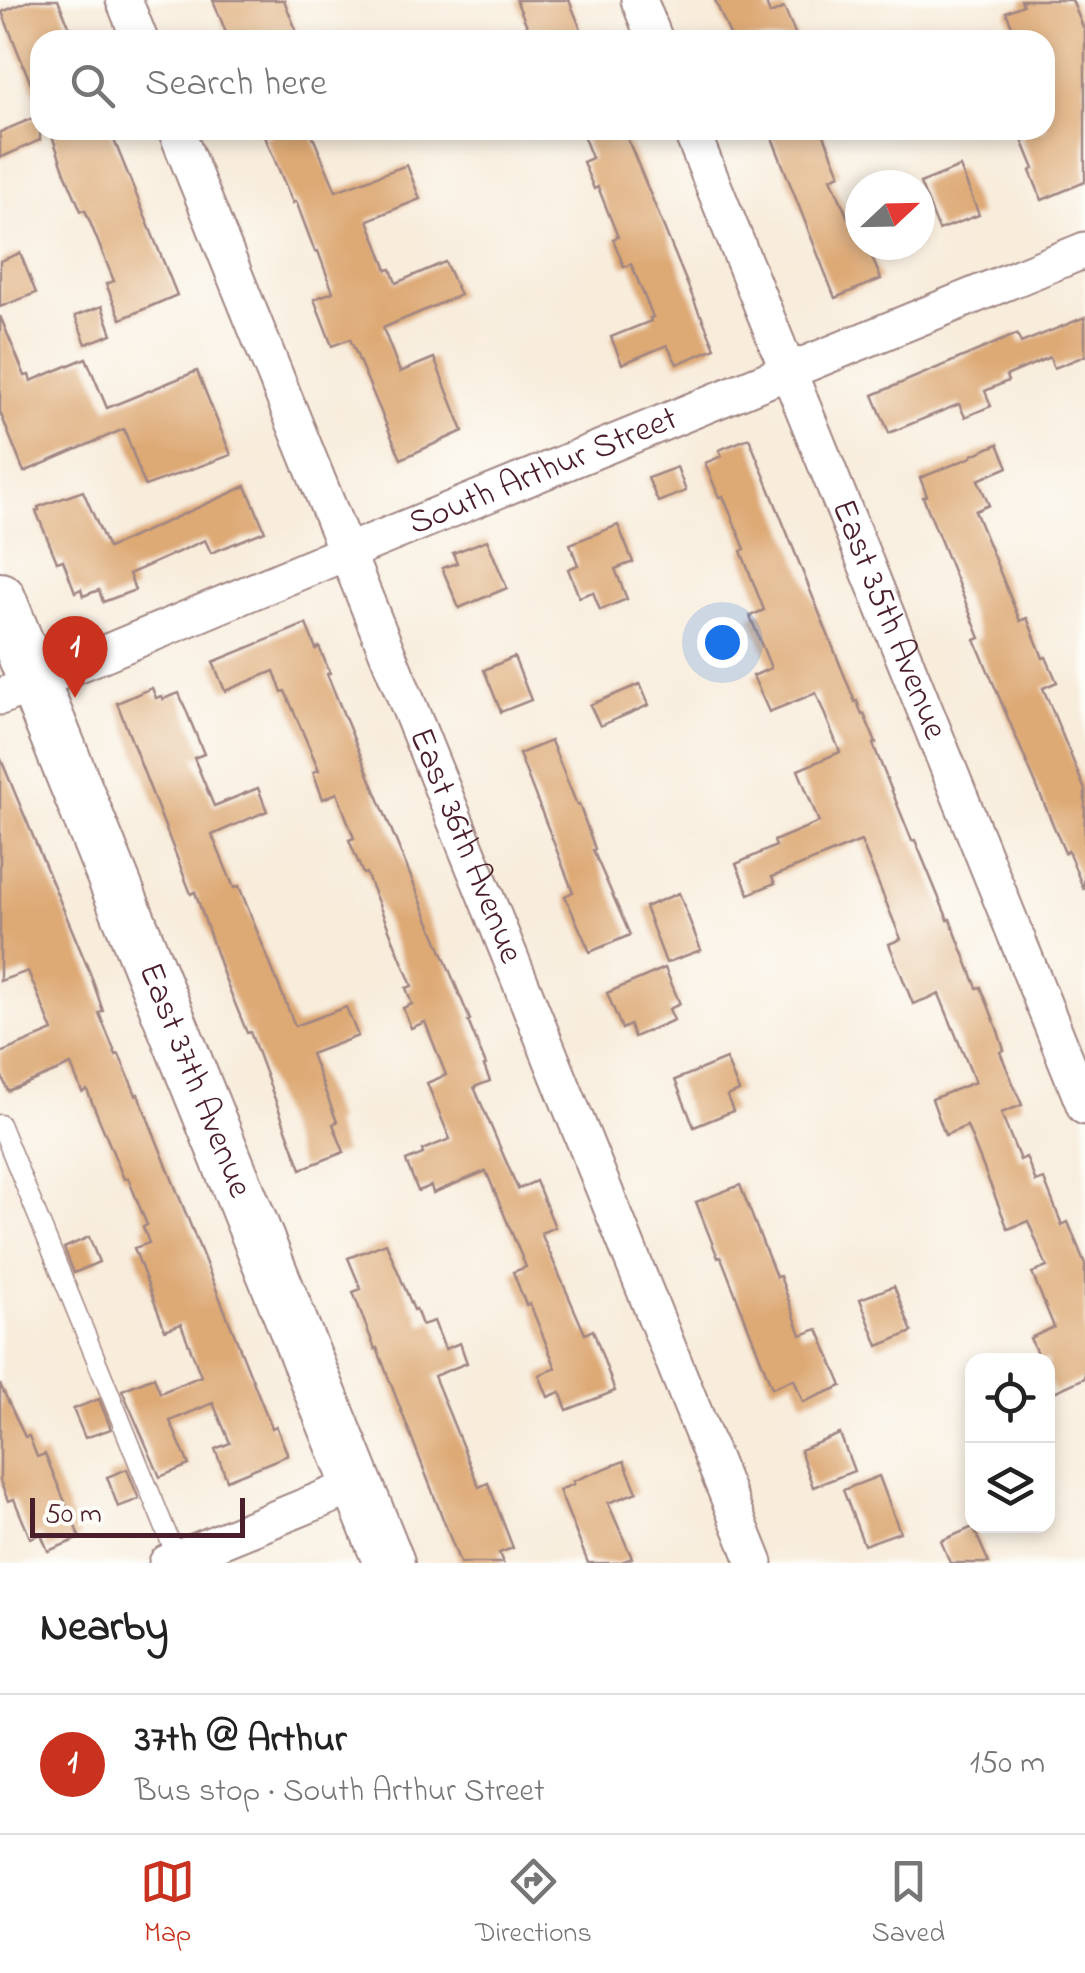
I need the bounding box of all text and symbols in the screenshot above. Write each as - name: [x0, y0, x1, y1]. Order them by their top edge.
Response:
- search box: [30, 30, 1055, 140]
- text: Search here: [145, 57, 327, 113]
- icon: search: [65, 58, 120, 113]
- north arrow: [845, 170, 935, 260]
- street label: South Arthur Street: [401, 394, 686, 550]
- street label: East 35th Avenue: [817, 492, 960, 748]
- pin: 1: [42, 616, 108, 698]
- your location: [697, 617, 748, 668]
- street label: East 36th Avenue: [395, 720, 536, 972]
- street label: East 37th Avenue: [124, 955, 265, 1206]
- map controls: [965, 1353, 1055, 1533]
- button: locate: [965, 1353, 1055, 1443]
- button: layers: [965, 1443, 1055, 1533]
- scale bar: [30, 1493, 245, 1538]
- text: 50 m: [45, 1495, 102, 1536]
- text: Nearby: [40, 1598, 168, 1659]
- text: 37th @ Arthur: [135, 1713, 347, 1769]
- text: 1: [67, 1741, 78, 1788]
- text: 150 m: [970, 1741, 1045, 1788]
- text: Bus stop · South Arthur Street: [135, 1769, 545, 1816]
- tab: Map: [140, 1854, 195, 1955]
- tab: Directions: [475, 1854, 592, 1955]
- tab: Saved: [872, 1854, 945, 1955]

